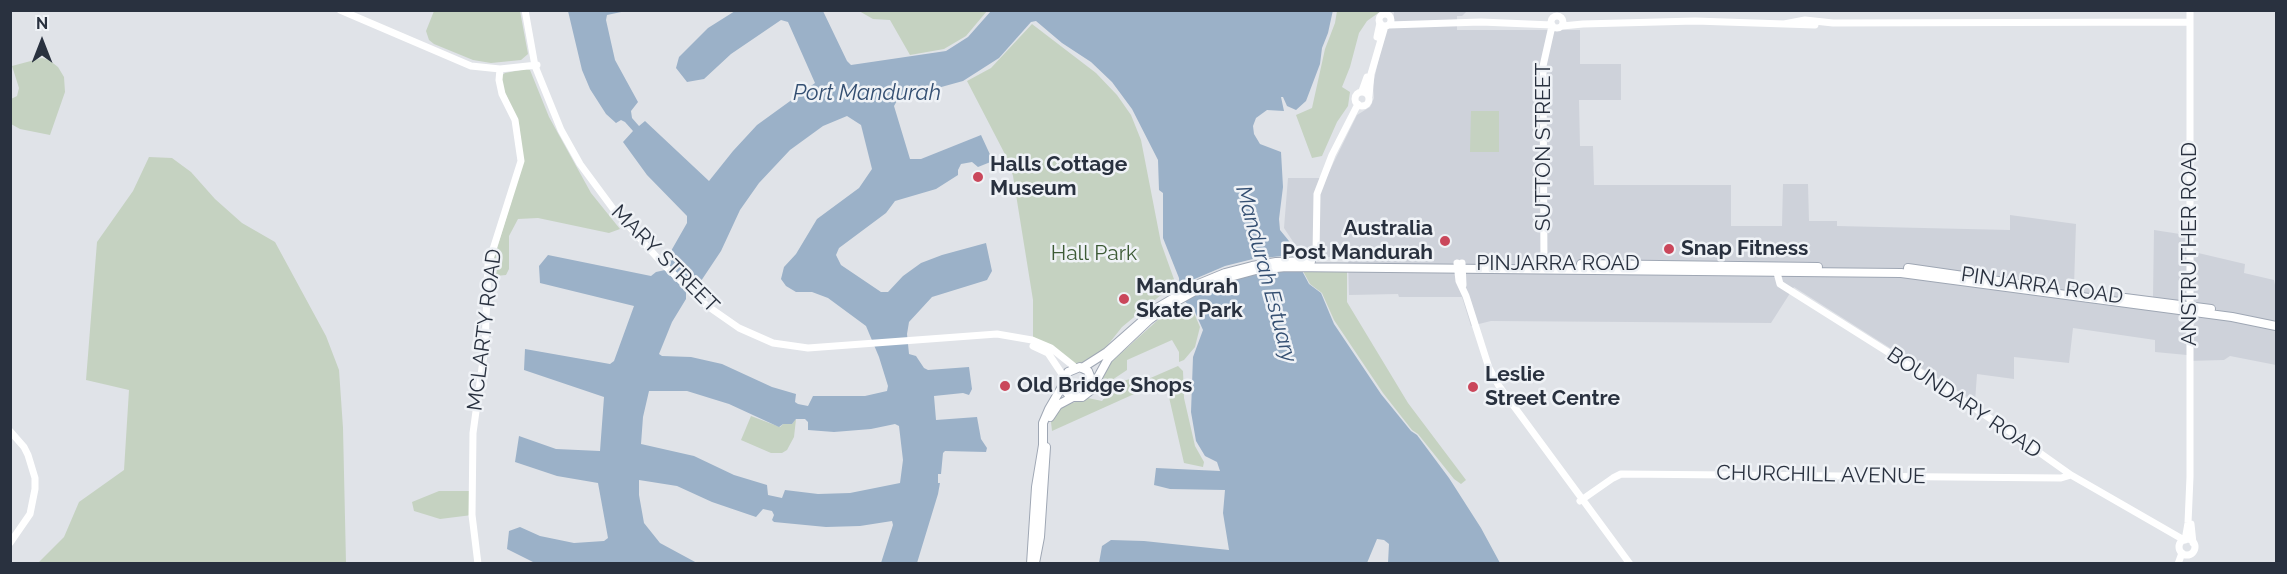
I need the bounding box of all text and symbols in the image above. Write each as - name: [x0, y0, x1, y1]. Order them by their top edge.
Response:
- north arrow: [12, 12, 72, 72]
- text: N: [36, 14, 48, 33]
- street label: SUTTON STREET: [1531, 63, 1557, 231]
- water label: Port Mandurah: [793, 80, 941, 106]
- street label: ANSTRUTHER ROAD: [2177, 142, 2203, 346]
- place label: Halls Cottage Museum: [990, 152, 1127, 202]
- marker: Halls Cottage Museum: [971, 170, 985, 184]
- water label: Mandurah Estuary: [1230, 183, 1302, 365]
- street label: MARY STREET: [606, 200, 724, 318]
- place label: Australia Post Mandurah: [1282, 216, 1433, 266]
- marker: Australia Post Mandurah: [1438, 234, 1452, 248]
- place label: Snap Fitness: [1681, 236, 1808, 262]
- park label: Hall Park: [1051, 241, 1137, 267]
- marker: Snap Fitness: [1662, 242, 1676, 256]
- street label: MCLARTY ROAD: [463, 248, 507, 412]
- street label: PINJARRA ROAD: [1476, 251, 1640, 277]
- street label: PINJARRA ROAD: [1959, 262, 2125, 310]
- place label: Mandurah Skate Park: [1136, 274, 1243, 324]
- marker: Mandurah Skate Park: [1117, 292, 1131, 306]
- street label: BOUNDARY ROAD: [1882, 342, 2046, 464]
- place label: Leslie Street Centre: [1485, 362, 1620, 412]
- place label: Old Bridge Shops: [1017, 373, 1192, 399]
- marker: Old Bridge Shops: [998, 379, 1012, 393]
- marker: Leslie Street Centre: [1466, 380, 1480, 394]
- street label: CHURCHILL AVENUE: [1716, 461, 1926, 489]

